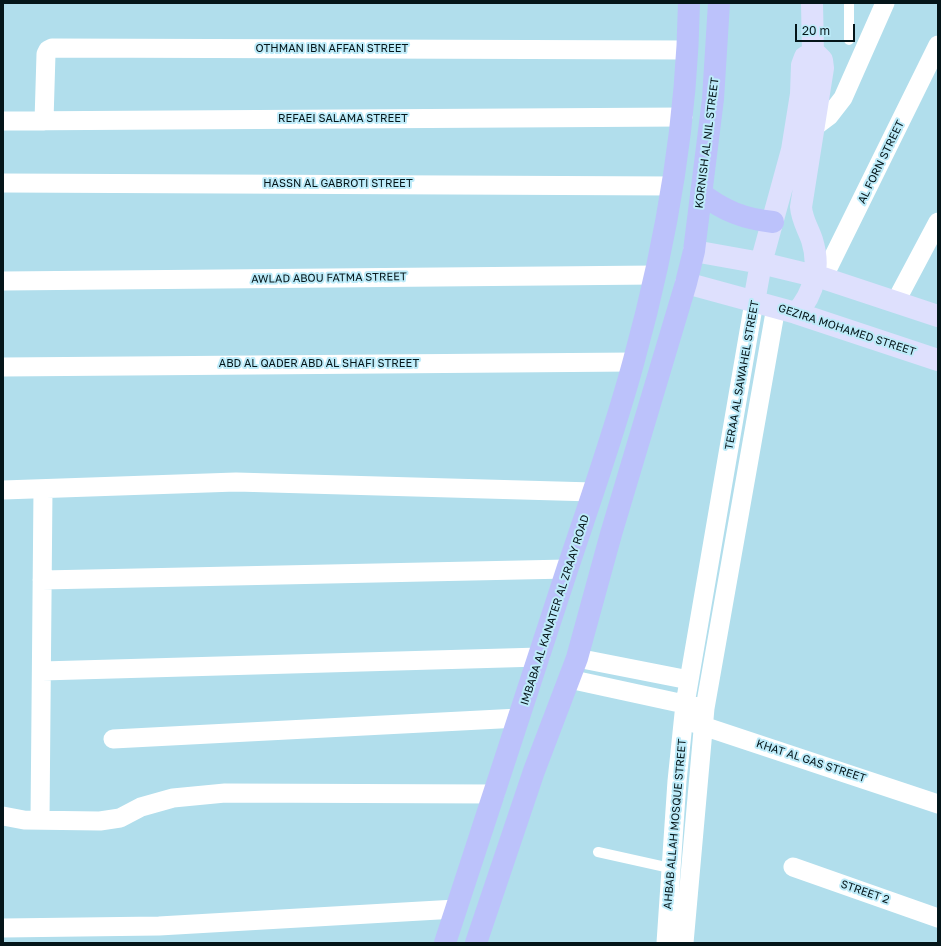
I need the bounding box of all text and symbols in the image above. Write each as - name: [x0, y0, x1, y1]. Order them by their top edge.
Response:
- scale bar: [797, 16, 857, 42]
- text: 20 m: [802, 23, 830, 38]
- street label: OTHMAN IBN AFFAN STREET: [256, 42, 408, 56]
- street label: KORNISH AL NIL STREET: [692, 77, 722, 209]
- street label: REFAEI SALAMA STREET: [278, 112, 408, 126]
- street label: AL FORN STREET: [855, 118, 907, 206]
- street label: HASSN AL GABROTI STREET: [263, 177, 413, 191]
- street label: AWLAD ABOU FATMA STREET: [251, 270, 407, 286]
- street label: TERAA AL SAWAHEL STREET: [722, 299, 762, 451]
- street label: GEZIRA MOHAMED STREET: [777, 302, 917, 358]
- street label: ABD AL QADER ABD AL SHAFI STREET: [219, 357, 419, 371]
- street label: IMBABA AL KANATER AL ZRAAY ROAD: [518, 513, 592, 707]
- street label: KHAT AL GAS STREET: [754, 737, 868, 785]
- street label: AHBAB ALLAH MOSQUE STREET: [661, 738, 689, 910]
- street label: STREET 2: [839, 878, 891, 906]

